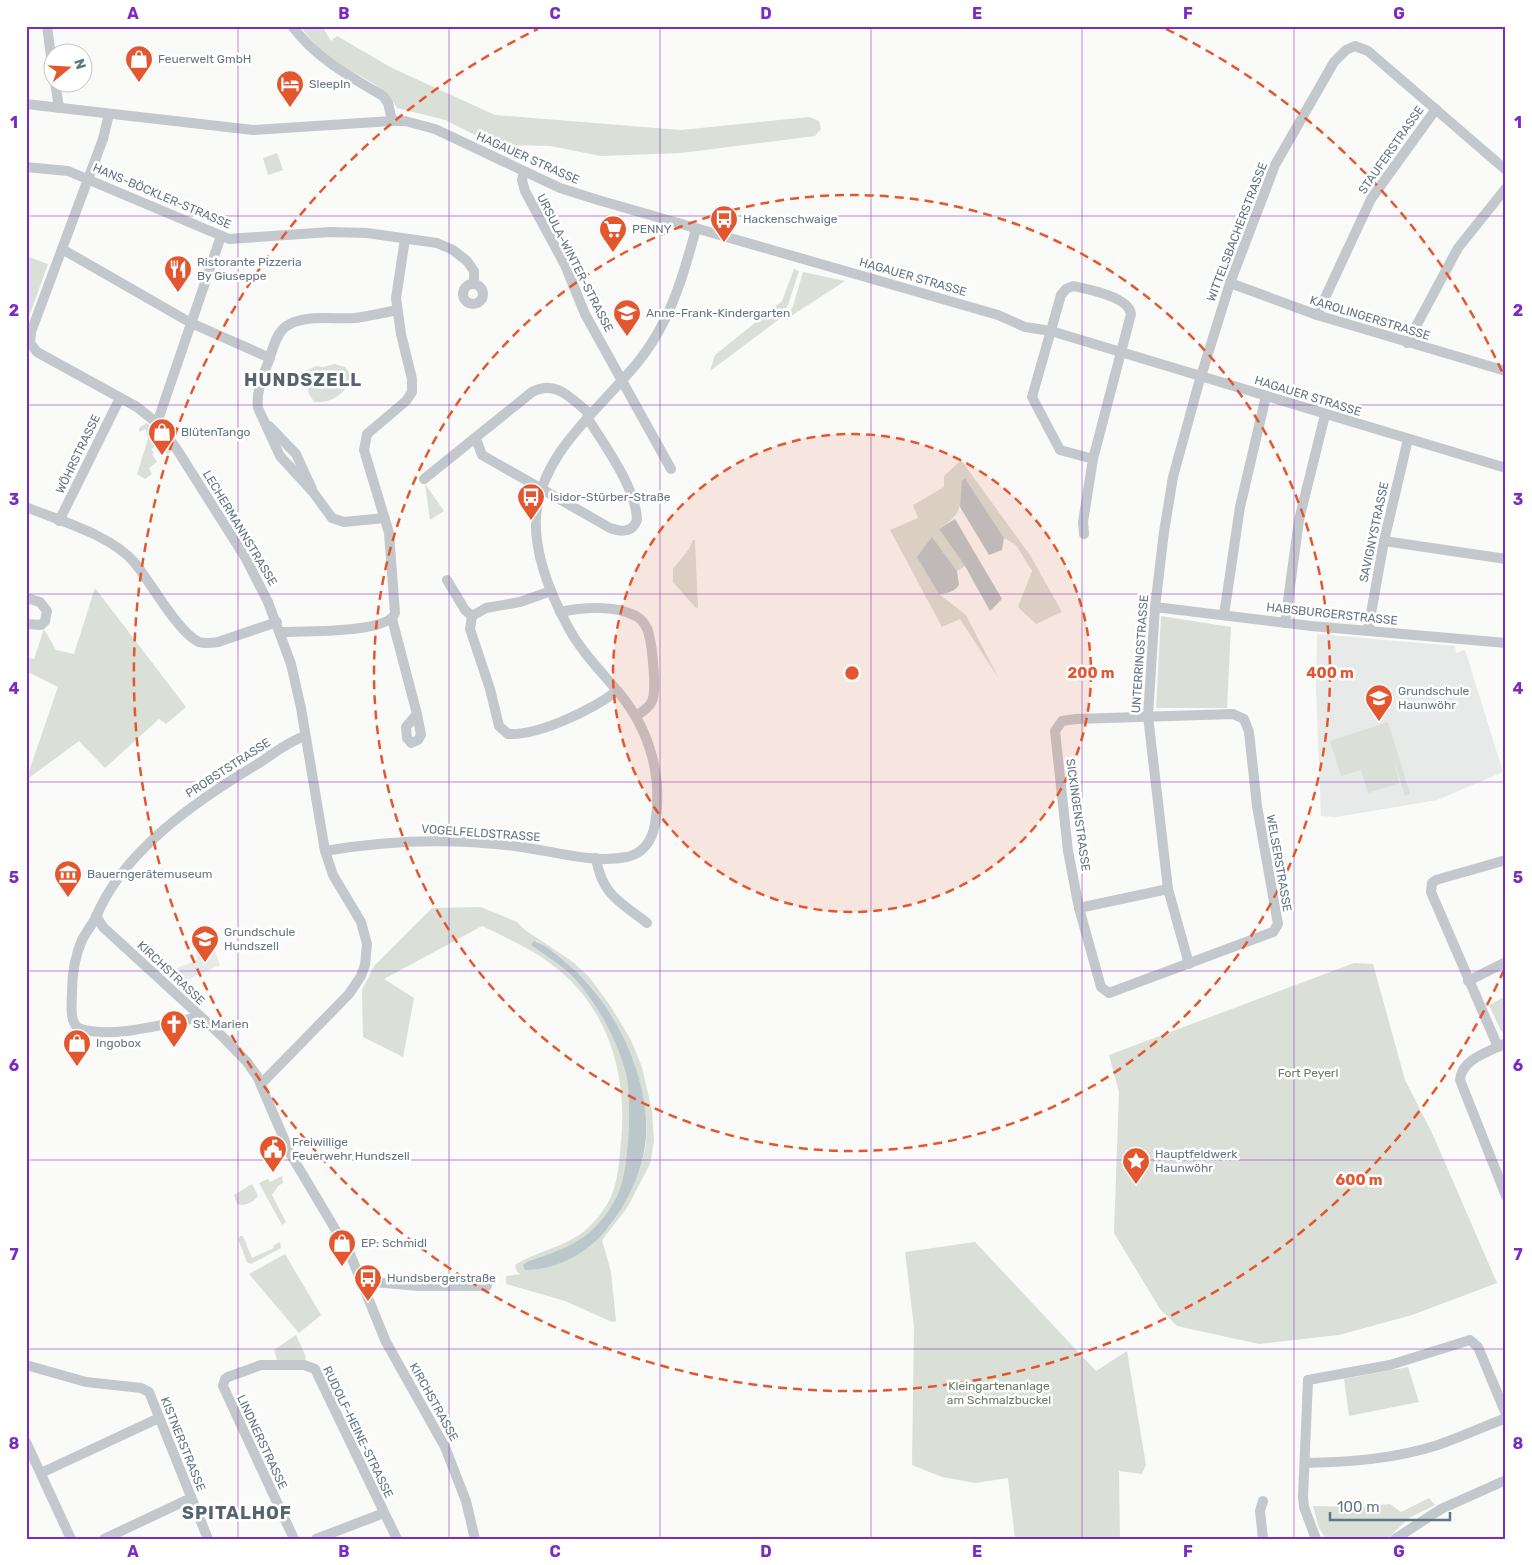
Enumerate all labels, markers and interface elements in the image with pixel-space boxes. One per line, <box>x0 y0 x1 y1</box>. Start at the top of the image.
text: A <box>127 4 139 23</box>
text: B <box>338 4 350 23</box>
text: C <box>549 4 561 23</box>
text: D <box>760 4 772 23</box>
text: E <box>972 4 982 23</box>
text: F <box>1183 4 1193 23</box>
text: G <box>1393 4 1405 23</box>
north arrow <box>42 42 92 92</box>
shop icon: Feuerwelt GmbH <box>124 44 154 83</box>
place label: Feuerwelt GmbH <box>158 52 251 66</box>
text: N <box>70 57 90 72</box>
hotel icon: SleepIn <box>275 69 305 108</box>
place label: SleepIn <box>309 77 351 91</box>
street label: STAUFERSTRASSE <box>1355 103 1427 197</box>
text: 1 <box>10 113 18 132</box>
text: 1 <box>1514 113 1522 132</box>
street label: HAGAUER STRASSE <box>474 129 582 187</box>
street label: HANS-BÖCKLER-STRASSE <box>91 160 233 232</box>
street label: WITTELSBACHERSTRASSE <box>1204 160 1270 304</box>
street label: URSULA-WINTER-STRASSE <box>534 192 616 334</box>
bus stop icon: Hackenschwaige <box>709 204 739 243</box>
place label: Hackenschwaige <box>743 212 838 226</box>
supermarket icon: PENNY <box>598 214 628 253</box>
place label: PENNY <box>632 222 672 236</box>
restaurant icon: Ristorante Pizzeria By Giuseppe <box>163 254 193 293</box>
place label: Ristorante Pizzeria By Giuseppe <box>197 255 302 283</box>
street label: HAGAUER STRASSE <box>858 255 968 299</box>
street label: KAROLINGERSTRASSE <box>1308 293 1432 343</box>
school or university icon: Anne-Frank-Kindergarten <box>612 298 642 337</box>
text: 2 <box>9 301 19 320</box>
text: 2 <box>1513 301 1523 320</box>
place label: Anne-Frank-Kindergarten <box>646 306 790 320</box>
district label: HUNDSZELL <box>244 369 362 391</box>
street label: HAGAUER STRASSE <box>1253 373 1363 419</box>
street label: WÖHRSTRASSE <box>53 412 103 496</box>
shop icon: BlütenTango <box>147 417 177 456</box>
place label: BlütenTango <box>181 425 251 439</box>
street label: LECHERMANNSTRASSE <box>200 468 280 588</box>
street label: SAVIGNYSTRASSE <box>1357 481 1391 583</box>
bus stop icon: Isidor-Stürber-Straße <box>516 482 546 521</box>
text: 3 <box>9 490 19 509</box>
place label: Isidor-Stürber-Straße <box>550 490 671 504</box>
text: 3 <box>1513 490 1523 509</box>
street label: UNTERRINGSTRASSE <box>1129 594 1151 714</box>
street label: HABSBURGERSTRASSE <box>1266 600 1398 628</box>
centre of rings <box>843 664 861 682</box>
text: 200 m <box>1067 664 1115 682</box>
text: 400 m <box>1306 664 1354 682</box>
text: 4 <box>9 679 20 698</box>
text: 4 <box>1513 679 1524 698</box>
school or university icon: Grundschule Haunwöhr <box>1364 683 1394 722</box>
place label: Grundschule Haunwöhr <box>1398 684 1470 712</box>
street label: PROBSTSTRASSE <box>183 735 273 801</box>
street label: SICKINGENSTRASSE <box>1063 758 1093 872</box>
street label: WELSERSTRASSE <box>1264 813 1294 913</box>
street label: VOGELFELDSTRASSE <box>421 822 541 844</box>
museum icon: Bauerngerätemuseum <box>53 859 83 898</box>
place label: Bauerngerätemuseum <box>87 867 212 881</box>
text: 5 <box>9 868 19 887</box>
text: 5 <box>1513 868 1523 887</box>
school or university icon: Grundschule Hundszell <box>190 924 220 963</box>
place label: Grundschule Hundszell <box>224 925 296 953</box>
street label: KIRCHSTRASSE <box>134 938 208 1008</box>
church icon: St. Marien <box>159 1009 189 1048</box>
place label: St. Marien <box>193 1017 249 1031</box>
shop icon: Ingobox <box>62 1028 92 1067</box>
place label: Ingobox <box>96 1036 141 1050</box>
text: 6 <box>9 1056 19 1075</box>
text: 6 <box>1513 1056 1523 1075</box>
park label: Fort Peyerl <box>1278 1066 1338 1080</box>
public building icon: Freiwillige Feuerwehr Hundszell <box>258 1134 288 1173</box>
place label: Freiwillige Feuerwehr Hundszell <box>292 1135 410 1163</box>
place icon: Hauptfeldwerk Haunwöhr <box>1121 1146 1151 1185</box>
place label: Hauptfeldwerk Haunwöhr <box>1155 1147 1238 1175</box>
text: 600 m <box>1335 1171 1383 1189</box>
shop icon: EP: Schmidl <box>327 1228 357 1267</box>
place label: EP: Schmidl <box>361 1236 427 1250</box>
text: 7 <box>9 1245 19 1264</box>
text: 7 <box>1513 1245 1523 1264</box>
bus stop icon: Hundsbergerstraße <box>353 1263 383 1302</box>
place label: Hundsbergerstraße <box>387 1271 496 1285</box>
street label: KIRCHSTRASSE <box>407 1360 461 1444</box>
street label: RUDOLF-HEINE-STRASSE <box>320 1364 396 1500</box>
park label: Kleingartenanlage am Schmalzbuckel <box>947 1379 1051 1407</box>
street label: LINDNERSTRASSE <box>234 1393 290 1491</box>
street label: KISTNERSTRASSE <box>158 1395 208 1493</box>
text: 8 <box>9 1434 20 1453</box>
text: 8 <box>1513 1434 1524 1453</box>
scale bar <box>1330 1490 1450 1522</box>
text: 100 m <box>1337 1498 1379 1516</box>
district label: SPITALHOF <box>182 1502 292 1524</box>
text: A <box>127 1542 139 1561</box>
text: B <box>338 1542 350 1561</box>
text: C <box>549 1542 561 1561</box>
text: D <box>760 1542 772 1561</box>
text: E <box>972 1542 982 1561</box>
text: F <box>1183 1542 1193 1561</box>
text: G <box>1393 1542 1405 1561</box>

